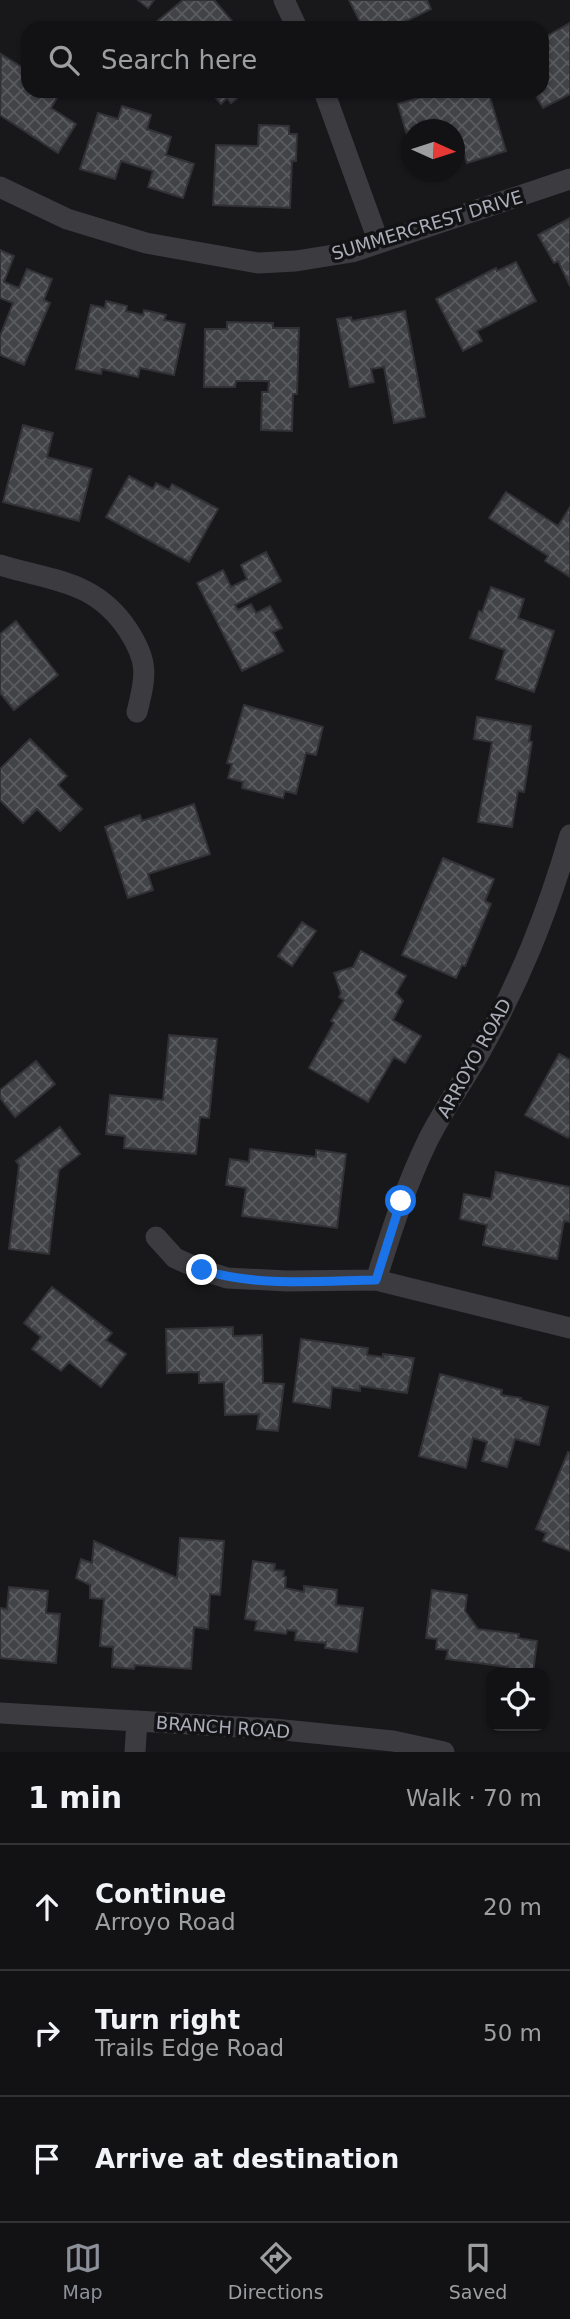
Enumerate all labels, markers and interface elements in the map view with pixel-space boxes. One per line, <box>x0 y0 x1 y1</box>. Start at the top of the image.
search box <box>21 21 549 98</box>
icon: search <box>45 41 83 79</box>
text: Search here <box>101 45 257 75</box>
north arrow <box>402 119 465 182</box>
street label: SUMMERCREST DRIVE <box>329 186 525 264</box>
street label: ARROYO ROAD <box>433 995 515 1121</box>
route start <box>385 1185 416 1216</box>
route end <box>186 1254 217 1285</box>
map controls <box>486 1668 549 1731</box>
button: locate <box>486 1668 549 1731</box>
street label: BRANCH ROAD <box>155 1712 291 1742</box>
text: 1 min <box>28 1780 122 1815</box>
text: Walk · 70 m <box>406 1785 542 1811</box>
text: Continue <box>95 1879 226 1909</box>
icon: ahead <box>28 1888 66 1926</box>
text: 20 m <box>483 1894 542 1920</box>
text: Arroyo Road <box>95 1909 236 1935</box>
text: Turn right <box>95 2005 240 2035</box>
icon: right <box>28 2014 66 2052</box>
text: 50 m <box>483 2020 542 2046</box>
text: Trails Edge Road <box>95 2035 284 2061</box>
icon: arrive <box>28 2140 66 2178</box>
text: Arrive at destination <box>95 2144 399 2174</box>
tab: Map <box>63 2239 103 2303</box>
tab: Directions <box>228 2239 324 2303</box>
tab: Saved <box>449 2239 507 2303</box>

